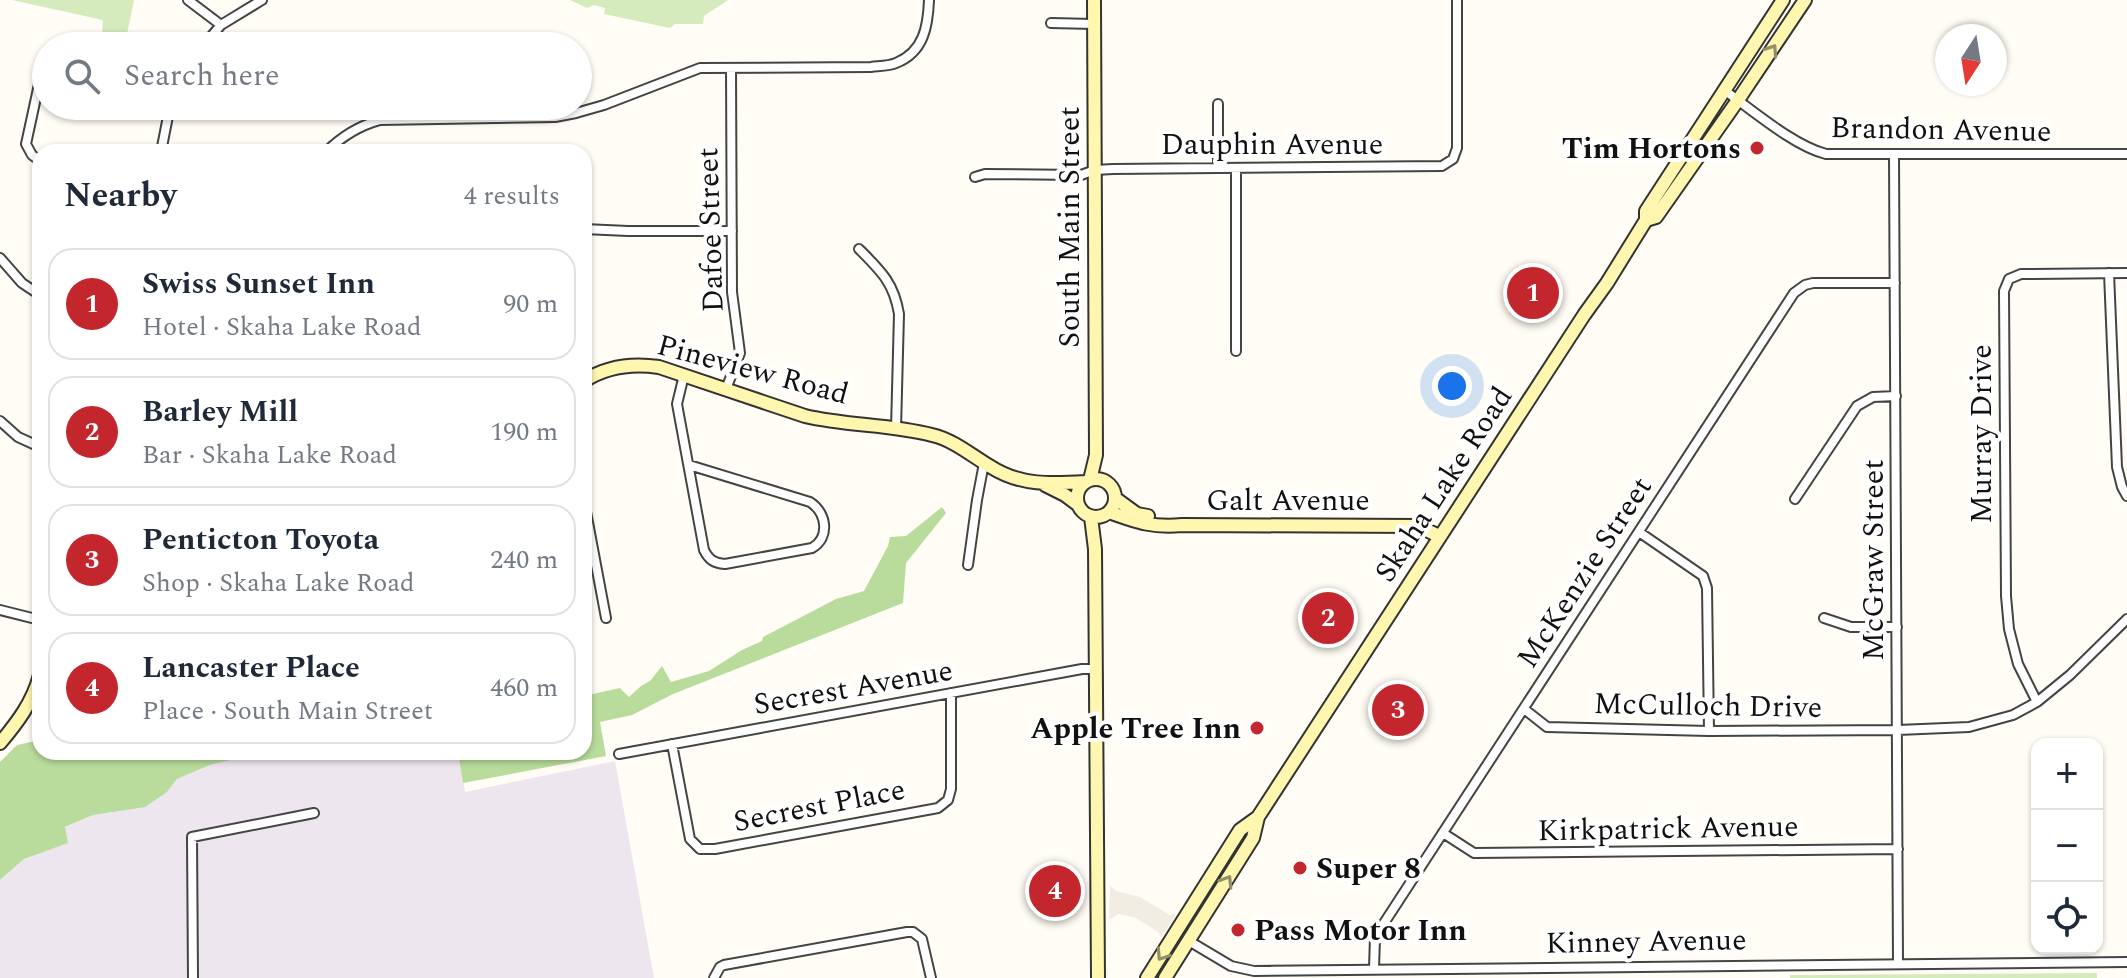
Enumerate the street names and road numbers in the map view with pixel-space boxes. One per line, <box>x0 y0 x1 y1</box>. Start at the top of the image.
street label: Brandon Avenue <box>1830 105 2052 155</box>
street label: South Main Street <box>1047 106 1093 348</box>
street label: Dauphin Avenue <box>1161 122 1383 168</box>
street label: Dafoe Street <box>685 147 737 313</box>
street label: Pineview Road <box>652 322 854 418</box>
street label: Murray Drive <box>1959 344 2005 524</box>
street label: Skaha Lake Road <box>1363 377 1525 592</box>
street label: McGraw Street <box>1851 459 1897 661</box>
street label: McKenzie Street <box>1505 468 1664 678</box>
street label: Galt Avenue <box>1206 478 1370 524</box>
street label: Secrest Avenue <box>750 648 956 728</box>
street label: McCulloch Drive <box>1593 681 1823 731</box>
street label: Secrest Place <box>729 767 909 845</box>
street label: Kirkpatrick Avenue <box>1537 804 1799 854</box>
street label: Kinney Avenue <box>1545 917 1747 967</box>

